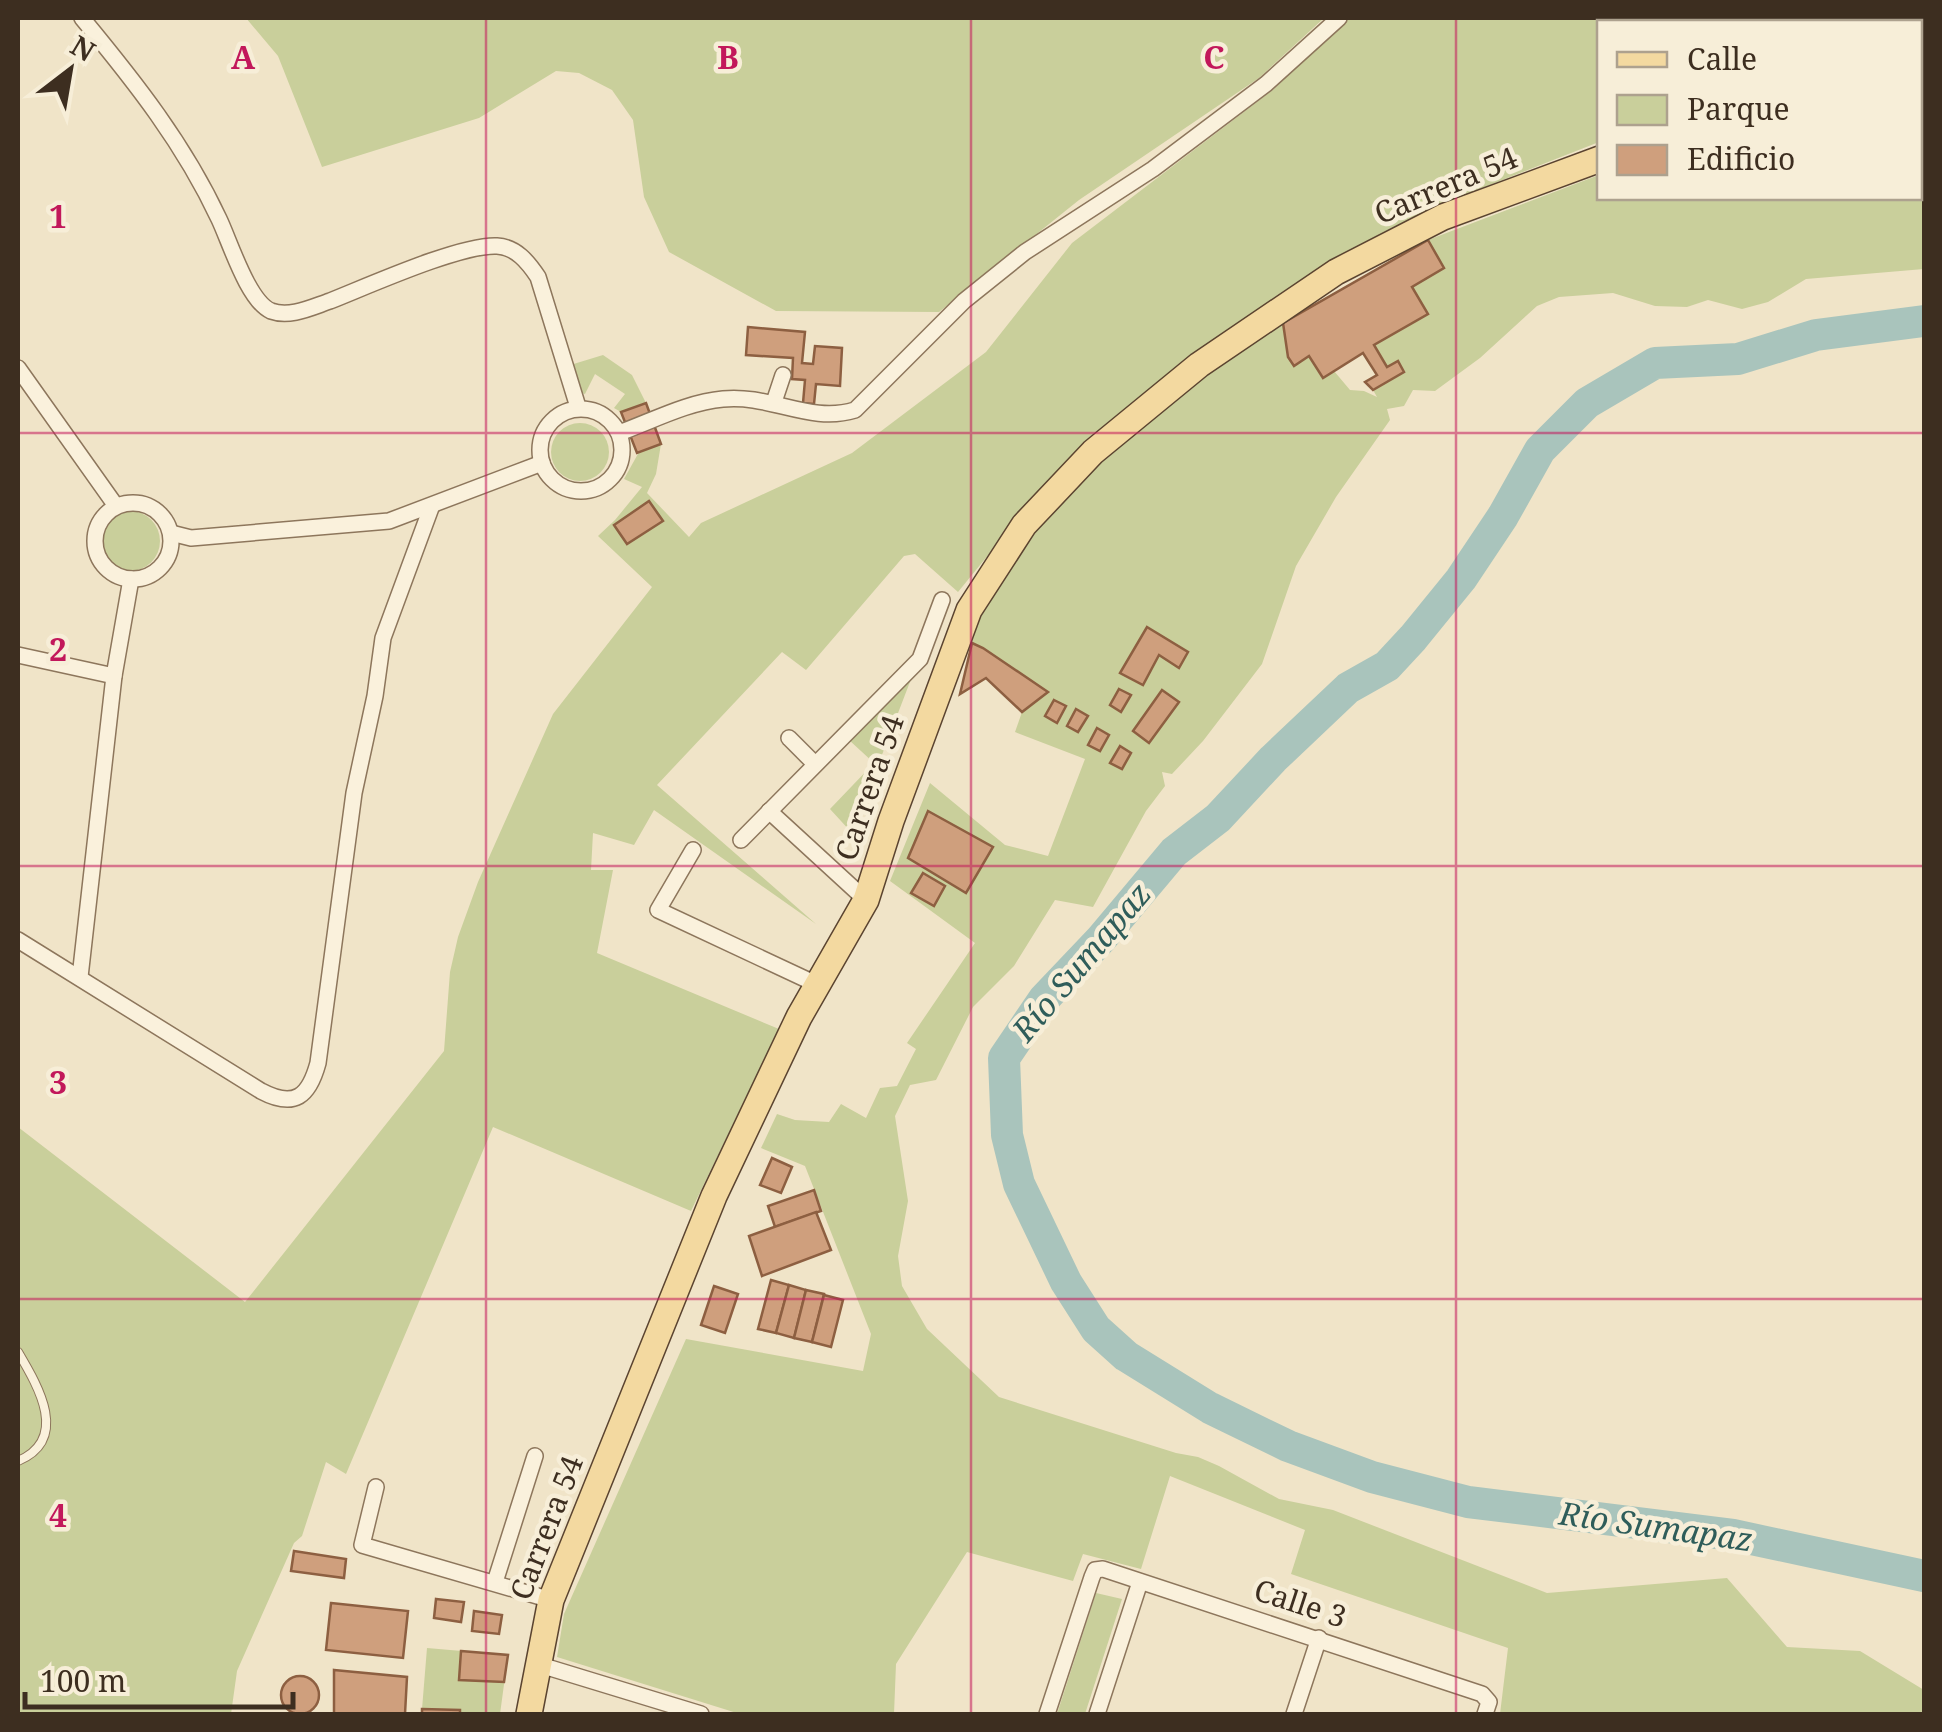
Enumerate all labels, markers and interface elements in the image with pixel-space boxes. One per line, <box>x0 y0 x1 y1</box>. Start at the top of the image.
north arrow <box>20 20 120 120</box>
legend <box>1597 20 1922 200</box>
text: N <box>64 26 103 70</box>
text: A <box>231 35 256 78</box>
text: B <box>717 35 739 78</box>
text: C <box>1203 35 1225 78</box>
text: Calle <box>1687 38 1757 79</box>
text: Parque <box>1687 88 1790 129</box>
street label: Carrera 54 <box>1368 136 1523 233</box>
text: Edificio <box>1687 138 1795 179</box>
text: 1 <box>49 194 67 237</box>
text: 2 <box>49 627 67 670</box>
street label: Carrera 54 <box>825 709 913 866</box>
water label: Río Sumapaz <box>1001 873 1160 1050</box>
text: 3 <box>49 1060 67 1103</box>
street label: Carrera 54 <box>499 1449 592 1605</box>
water label: Río Sumapaz <box>1556 1491 1756 1560</box>
text: 4 <box>49 1493 67 1536</box>
street label: Calle 3 <box>1249 1568 1352 1637</box>
scale bar <box>25 1647 292 1709</box>
text: 100 m <box>40 1660 126 1701</box>

